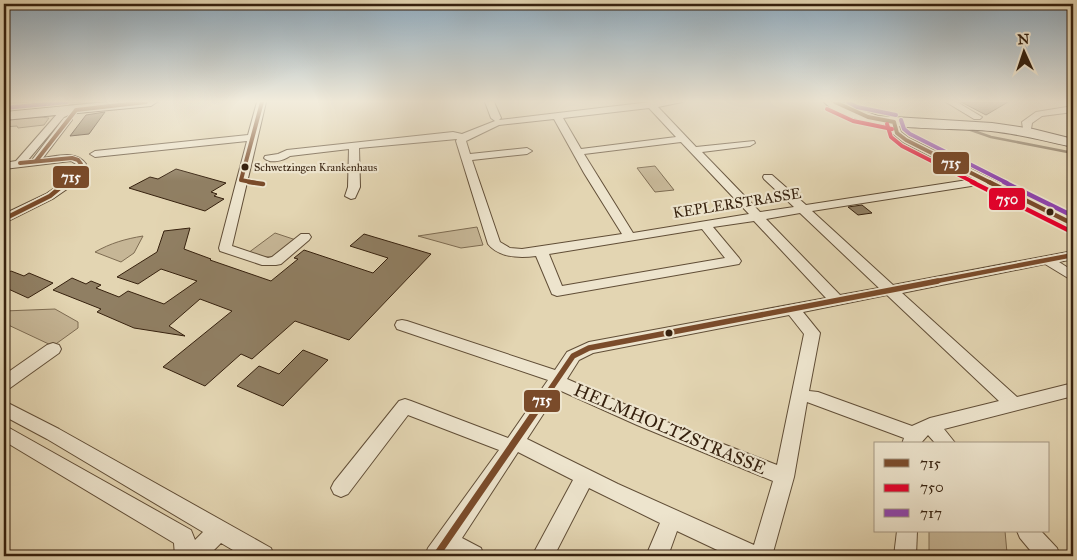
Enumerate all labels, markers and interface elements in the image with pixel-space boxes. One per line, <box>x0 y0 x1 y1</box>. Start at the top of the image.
north arrow <box>1000 28 1050 78</box>
text: N <box>1017 31 1030 48</box>
line badge: 715 <box>932 151 970 175</box>
text: 715 <box>941 155 961 172</box>
place label: Schwetzingen Krankenhaus <box>254 161 377 174</box>
marker: Schwetzingen Krankenhaus <box>240 162 250 172</box>
line badge: 715 <box>52 165 90 189</box>
text: 715 <box>61 169 81 186</box>
street label: KEPLERSTRASSE <box>671 184 803 222</box>
line badge: 750 <box>988 187 1026 211</box>
text: 750 <box>996 191 1018 208</box>
unlabelled marker <box>1045 207 1055 217</box>
unlabelled marker <box>664 328 674 338</box>
street label: HELMHOLTZSTRASSE <box>571 378 770 480</box>
line badge: 715 <box>523 389 561 413</box>
text: 715 <box>532 392 552 409</box>
legend <box>874 442 1050 532</box>
text: 715 <box>920 454 941 472</box>
text: 750 <box>920 478 944 496</box>
text: 717 <box>920 504 942 522</box>

